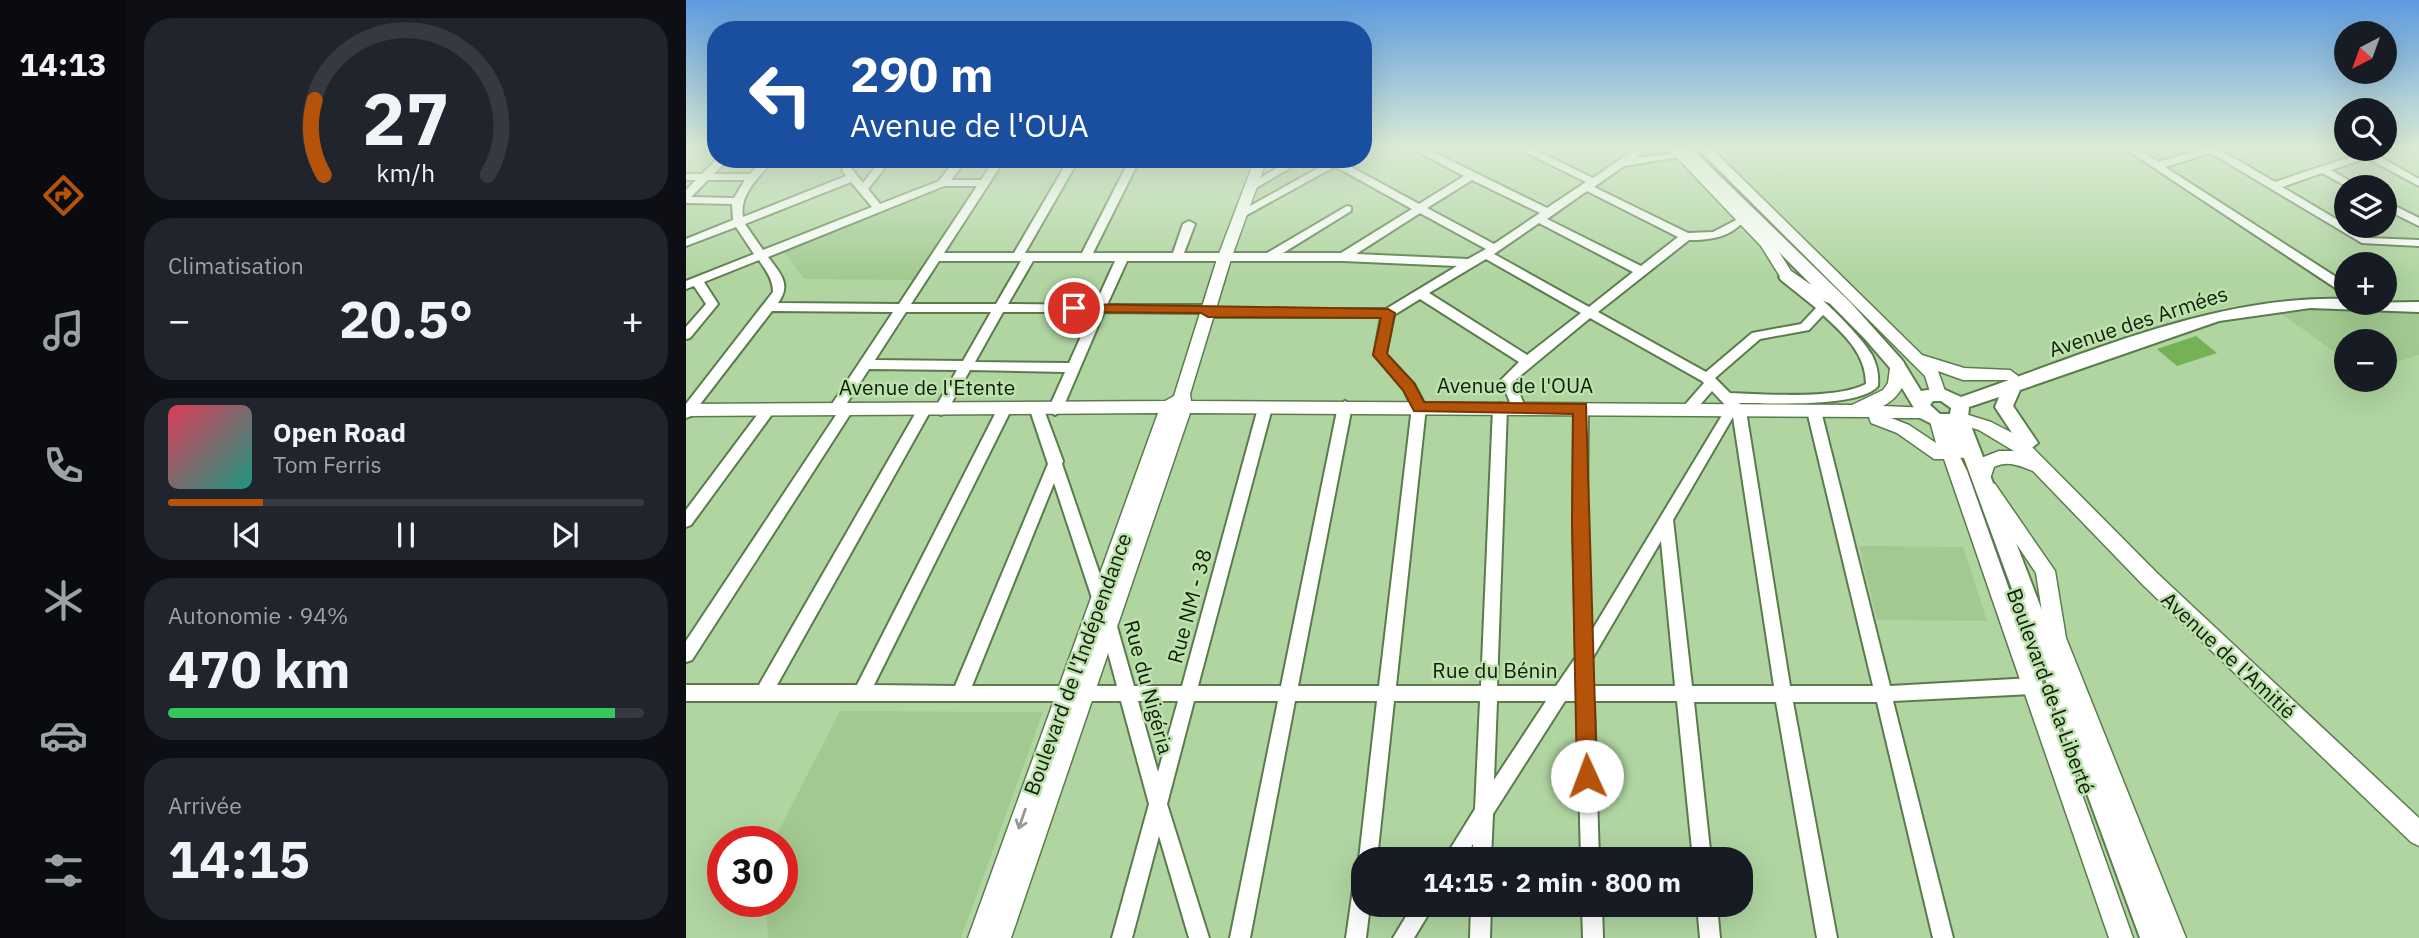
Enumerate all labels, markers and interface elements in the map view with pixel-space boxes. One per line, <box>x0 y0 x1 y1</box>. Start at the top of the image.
north arrow <box>2334 21 2398 84</box>
map controls <box>2334 21 2397 392</box>
text: 290 m <box>850 42 994 105</box>
text: 14:13 <box>19 43 107 85</box>
icon: left <box>735 49 826 140</box>
text: 27 <box>362 70 450 165</box>
button: search <box>2334 98 2397 161</box>
text: Avenue de l'OUA <box>850 104 1089 146</box>
text: km/h <box>377 156 435 189</box>
icon: directions <box>39 171 88 220</box>
button: layers <box>2334 175 2397 238</box>
text: Climatisation <box>168 250 304 280</box>
button: + <box>2334 252 2397 315</box>
pin <box>1044 278 1104 338</box>
street label: Avenue des Armées <box>2045 279 2231 363</box>
text: 20.5° <box>339 285 473 352</box>
icon: arrive <box>1055 289 1093 327</box>
text: − <box>168 295 191 344</box>
text: + <box>621 295 644 344</box>
icon: music <box>39 306 88 355</box>
button: − <box>2334 329 2397 392</box>
street label: Avenue de l'OUA <box>1437 371 1593 399</box>
street label: Avenue de l'Etente <box>839 373 1015 401</box>
text: Open Road <box>273 415 406 449</box>
icon: phone <box>39 441 88 490</box>
text: Tom Ferris <box>273 449 382 479</box>
icon: previous <box>228 516 266 554</box>
icon: pause <box>387 516 425 554</box>
icon: next <box>546 516 584 554</box>
street label: Boulevard de l'Indépendance <box>1016 529 1138 799</box>
street label: Rue NM - 38 <box>1160 546 1218 666</box>
icon: climate <box>39 576 88 625</box>
street label: Boulevard de la Liberté <box>2001 584 2101 798</box>
street label: Avenue de l'Amitié <box>2156 585 2302 725</box>
text: Autonomie · 94% <box>168 600 348 630</box>
street label: Rue du Nigéria <box>1118 617 1180 757</box>
text: 470 km <box>168 635 350 702</box>
street label: Rue du Bénin <box>1432 656 1558 684</box>
icon: car <box>39 711 88 760</box>
position arrow <box>1550 739 1624 813</box>
text: Arrivée <box>168 790 242 820</box>
one-way arrow <box>1015 808 1027 830</box>
text: 14:15 <box>168 825 310 892</box>
speed limit sign: 30 <box>707 826 798 917</box>
icon: filters <box>39 846 88 895</box>
text: 14:15 · 2 min · 800 m <box>1423 865 1681 899</box>

